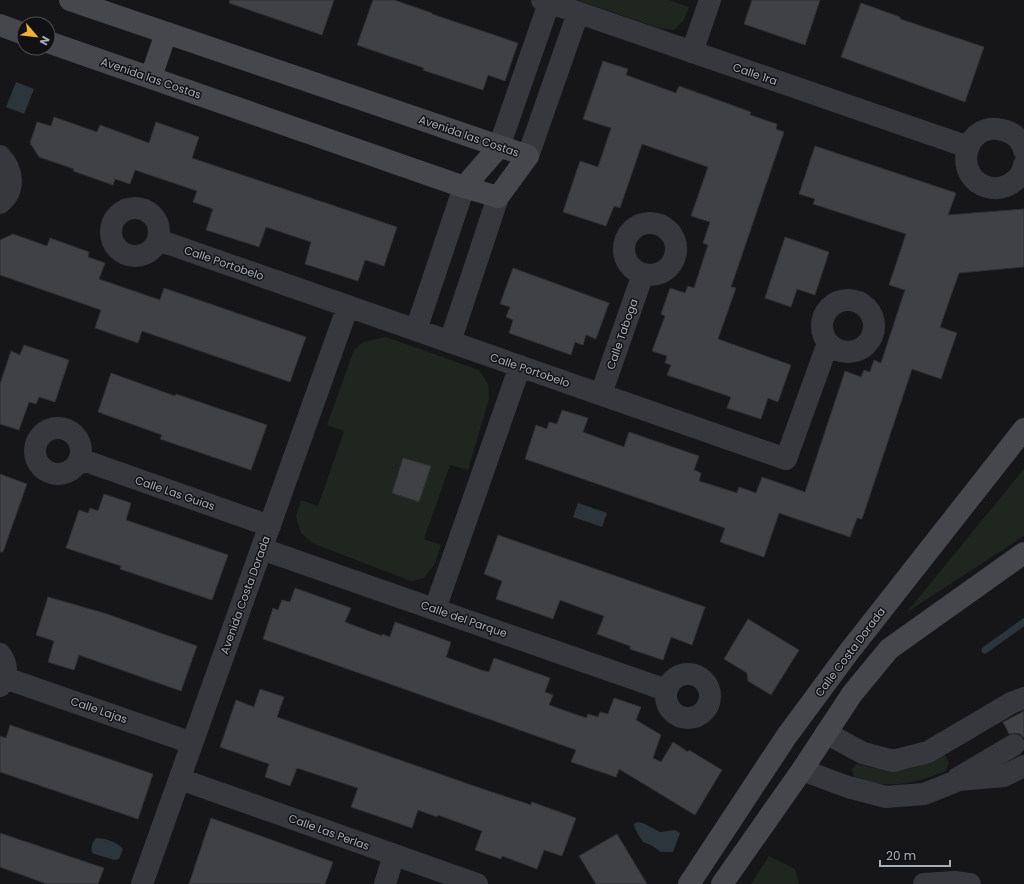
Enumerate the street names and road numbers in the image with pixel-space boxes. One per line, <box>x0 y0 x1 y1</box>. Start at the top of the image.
street label: Avenida las Costas <box>99 53 204 103</box>
street label: Calle 1ra <box>731 59 779 89</box>
street label: Avenida las Costas <box>417 111 522 161</box>
street label: Calle Portobelo <box>182 242 266 284</box>
street label: Calle Taboga <box>602 296 642 372</box>
street label: Calle Portobelo <box>488 349 572 391</box>
street label: Calle Las Guias <box>133 472 217 514</box>
street label: Avenida Costa Dorada <box>216 534 274 656</box>
street label: Calle del Parque <box>419 597 509 641</box>
street label: Calle Costa Dorada <box>811 604 889 700</box>
street label: Calle Lajas <box>68 693 130 727</box>
street label: Calle Las Perlas <box>286 810 372 854</box>

